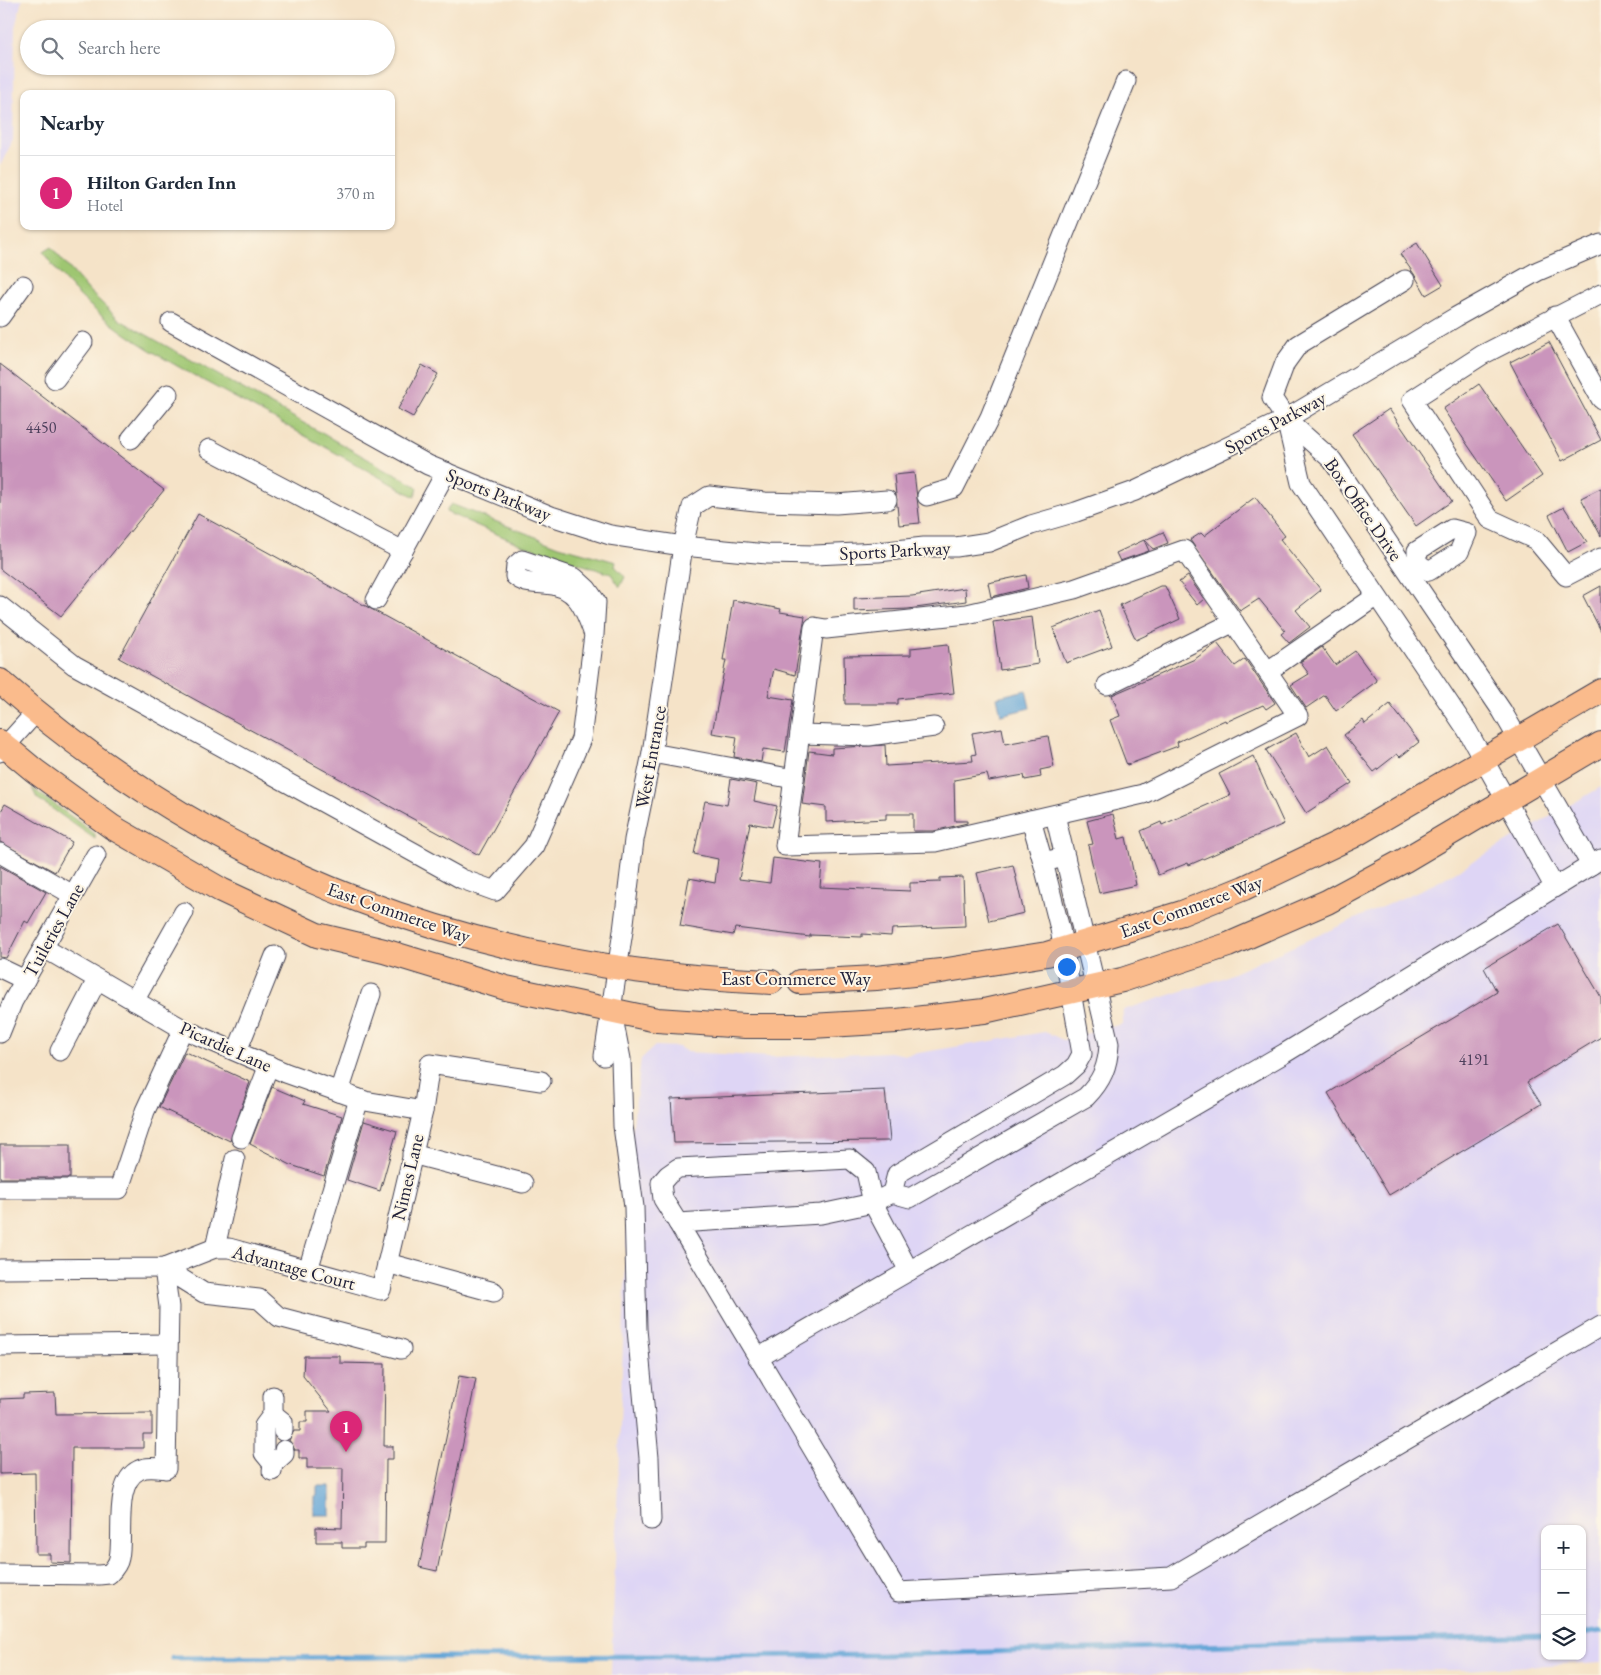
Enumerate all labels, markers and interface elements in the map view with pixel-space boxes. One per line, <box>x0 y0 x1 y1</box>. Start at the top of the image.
search box <box>20 20 395 75</box>
icon: search <box>38 34 66 62</box>
text: Search here <box>78 35 160 60</box>
text: Nearby <box>40 109 104 136</box>
text: Hilton Garden Inn <box>87 170 236 195</box>
text: 1 <box>52 183 60 204</box>
text: 370 m <box>336 183 375 204</box>
text: Hotel <box>87 195 123 216</box>
street label: Sports Parkway <box>1220 385 1331 460</box>
house number: 4450 <box>26 417 57 438</box>
street label: Box Office Drive <box>1319 453 1408 566</box>
street label: Sports Parkway <box>443 462 556 527</box>
street label: Sports Parkway <box>839 535 952 566</box>
street label: West Entrance <box>629 704 672 811</box>
street label: East Commerce Way <box>1117 869 1266 944</box>
street label: East Commerce Way <box>324 876 474 949</box>
street label: Tuileries Lane <box>17 879 90 982</box>
your location <box>1054 954 1080 980</box>
street label: East Commerce Way <box>721 966 872 991</box>
street label: Picardie Lane <box>176 1015 276 1078</box>
house number: 4191 <box>1459 1049 1489 1070</box>
street label: Nimes Lane <box>385 1131 430 1223</box>
street label: Advantage Court <box>228 1239 358 1296</box>
pin: 1 <box>330 1411 362 1452</box>
map controls <box>1541 1525 1586 1660</box>
button: + <box>1541 1525 1586 1570</box>
button: − <box>1541 1570 1586 1615</box>
button: layers <box>1541 1615 1586 1660</box>

